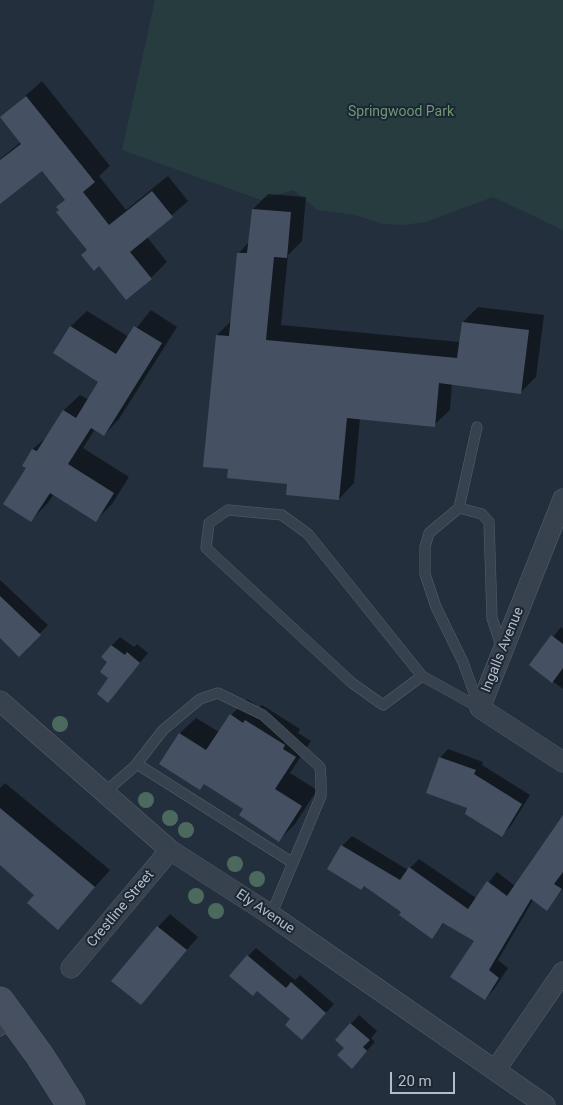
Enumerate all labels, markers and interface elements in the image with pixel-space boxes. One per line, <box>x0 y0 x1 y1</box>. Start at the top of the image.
park label: Springwood Park <box>348 104 454 120</box>
street label: Ingalls Avenue <box>478 605 528 695</box>
street label: Crestline Street <box>84 867 158 951</box>
street label: Ely Avenue <box>232 886 298 938</box>
scale bar <box>393 1062 458 1094</box>
text: 20 m <box>398 1072 432 1090</box>

